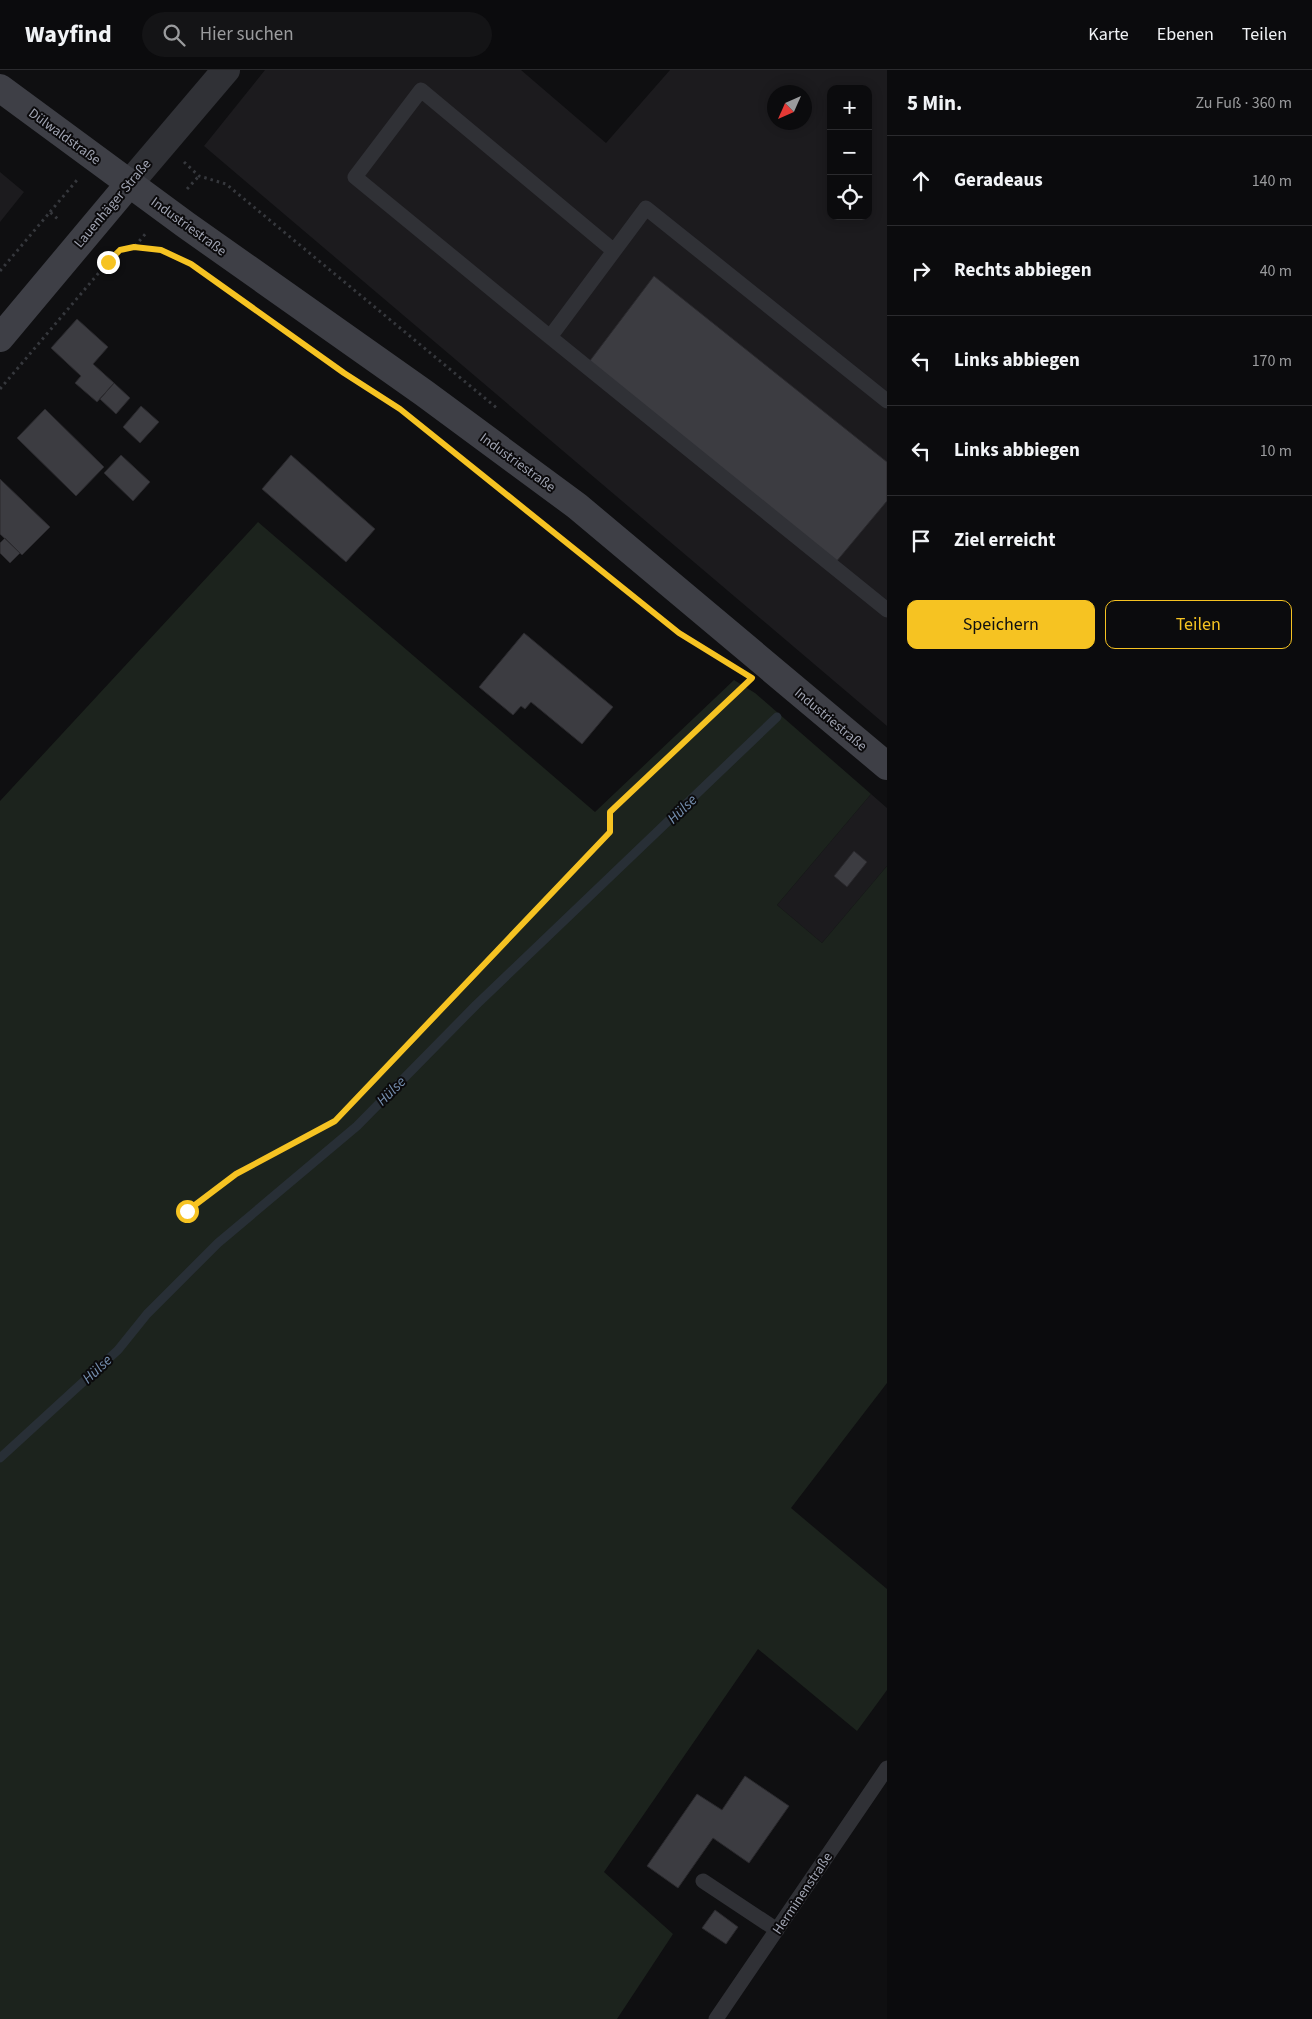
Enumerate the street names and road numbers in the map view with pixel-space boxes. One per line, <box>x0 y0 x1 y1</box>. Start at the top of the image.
street label: Dülwaldstraße <box>24 104 105 170</box>
street label: Lauenhäger Straße <box>70 155 156 252</box>
street label: Industriestraße <box>146 193 230 261</box>
street label: Industriestraße <box>475 429 559 497</box>
street label: Industriestraße <box>790 683 871 756</box>
street label: Herminenstraße <box>768 1848 838 1939</box>

